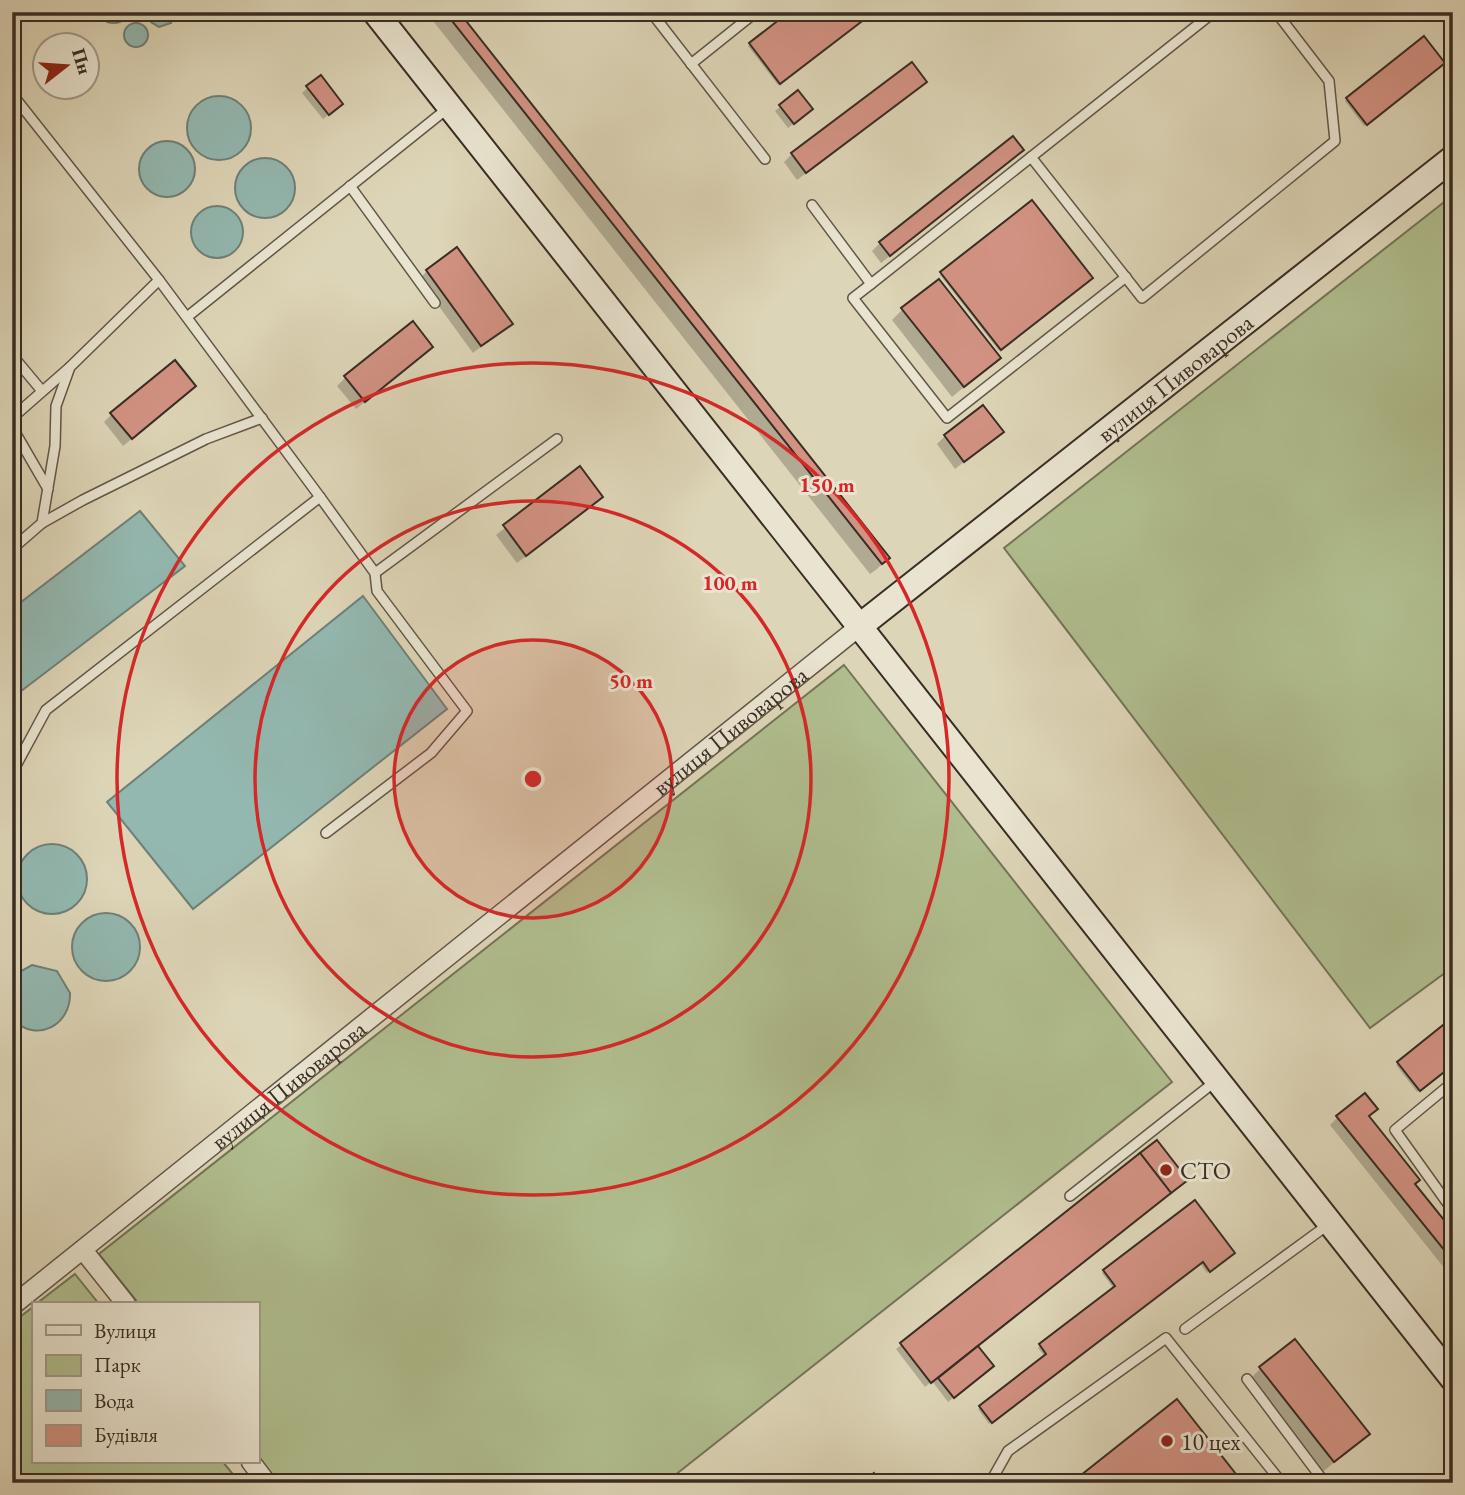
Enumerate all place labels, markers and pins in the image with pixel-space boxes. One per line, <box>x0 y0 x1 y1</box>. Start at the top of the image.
centre of rings <box>521 767 545 791</box>
place label: СТО <box>1180 1155 1231 1186</box>
marker: СТО <box>1158 1162 1174 1178</box>
place label: 10 цех <box>1181 1426 1241 1457</box>
marker: 10 цех <box>1159 1433 1175 1449</box>

